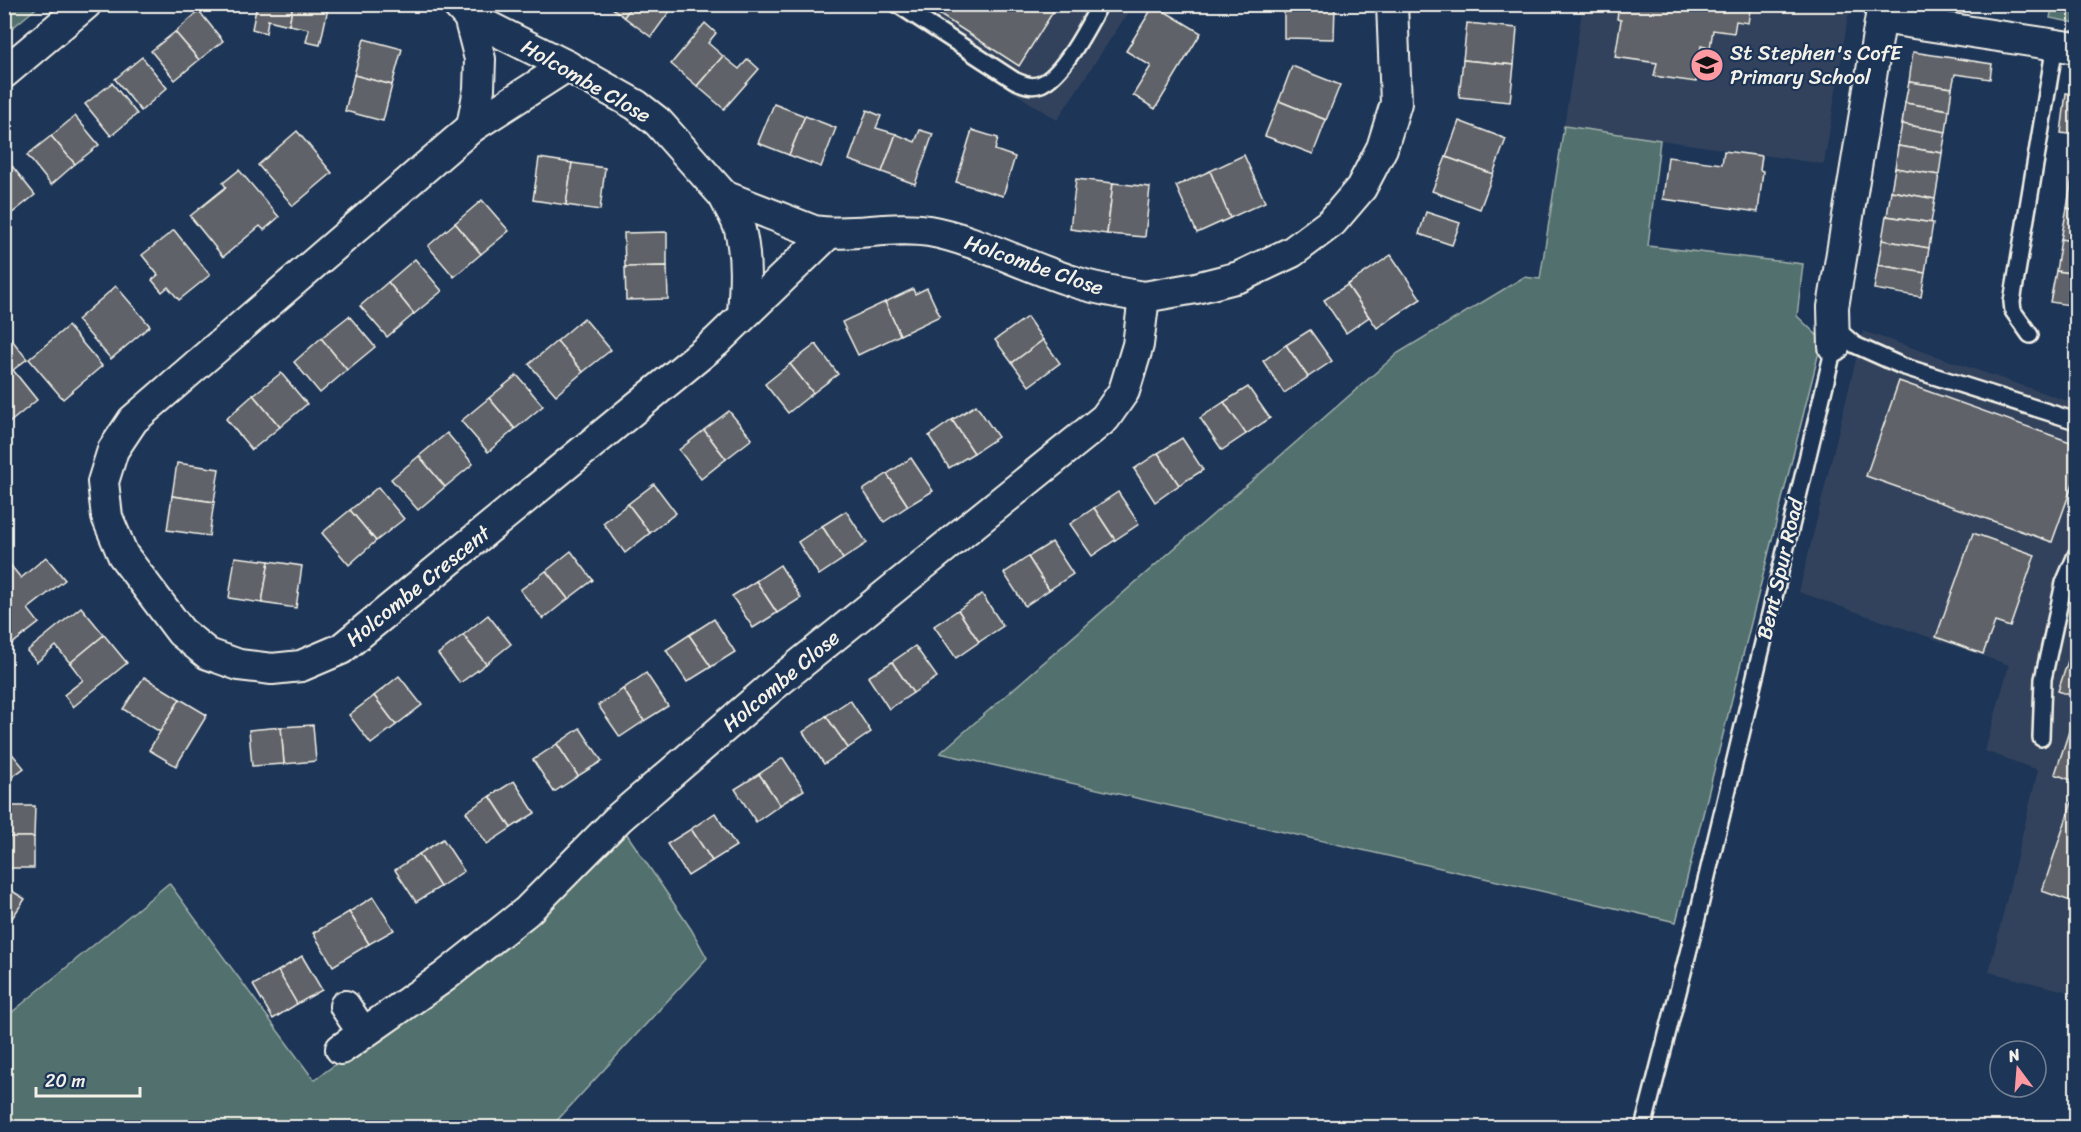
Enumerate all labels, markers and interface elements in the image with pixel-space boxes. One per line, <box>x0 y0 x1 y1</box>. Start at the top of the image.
street label: Holcombe Close <box>514 28 658 134</box>
place label: St Stephen's CofE Primary School <box>1730 34 1903 96</box>
school or university icon: St Stephen's CofE Primary School <box>1689 47 1725 83</box>
street label: Holcombe Close <box>959 223 1109 307</box>
street label: Bent Spur Road <box>1745 493 1815 643</box>
street label: Holcombe Crescent <box>337 514 500 657</box>
street label: Holcombe Close <box>713 620 849 742</box>
north arrow <box>1988 1039 2048 1099</box>
text: N <box>2004 1039 2024 1071</box>
scale bar <box>36 1060 140 1098</box>
text: 20 m <box>45 1065 85 1097</box>

